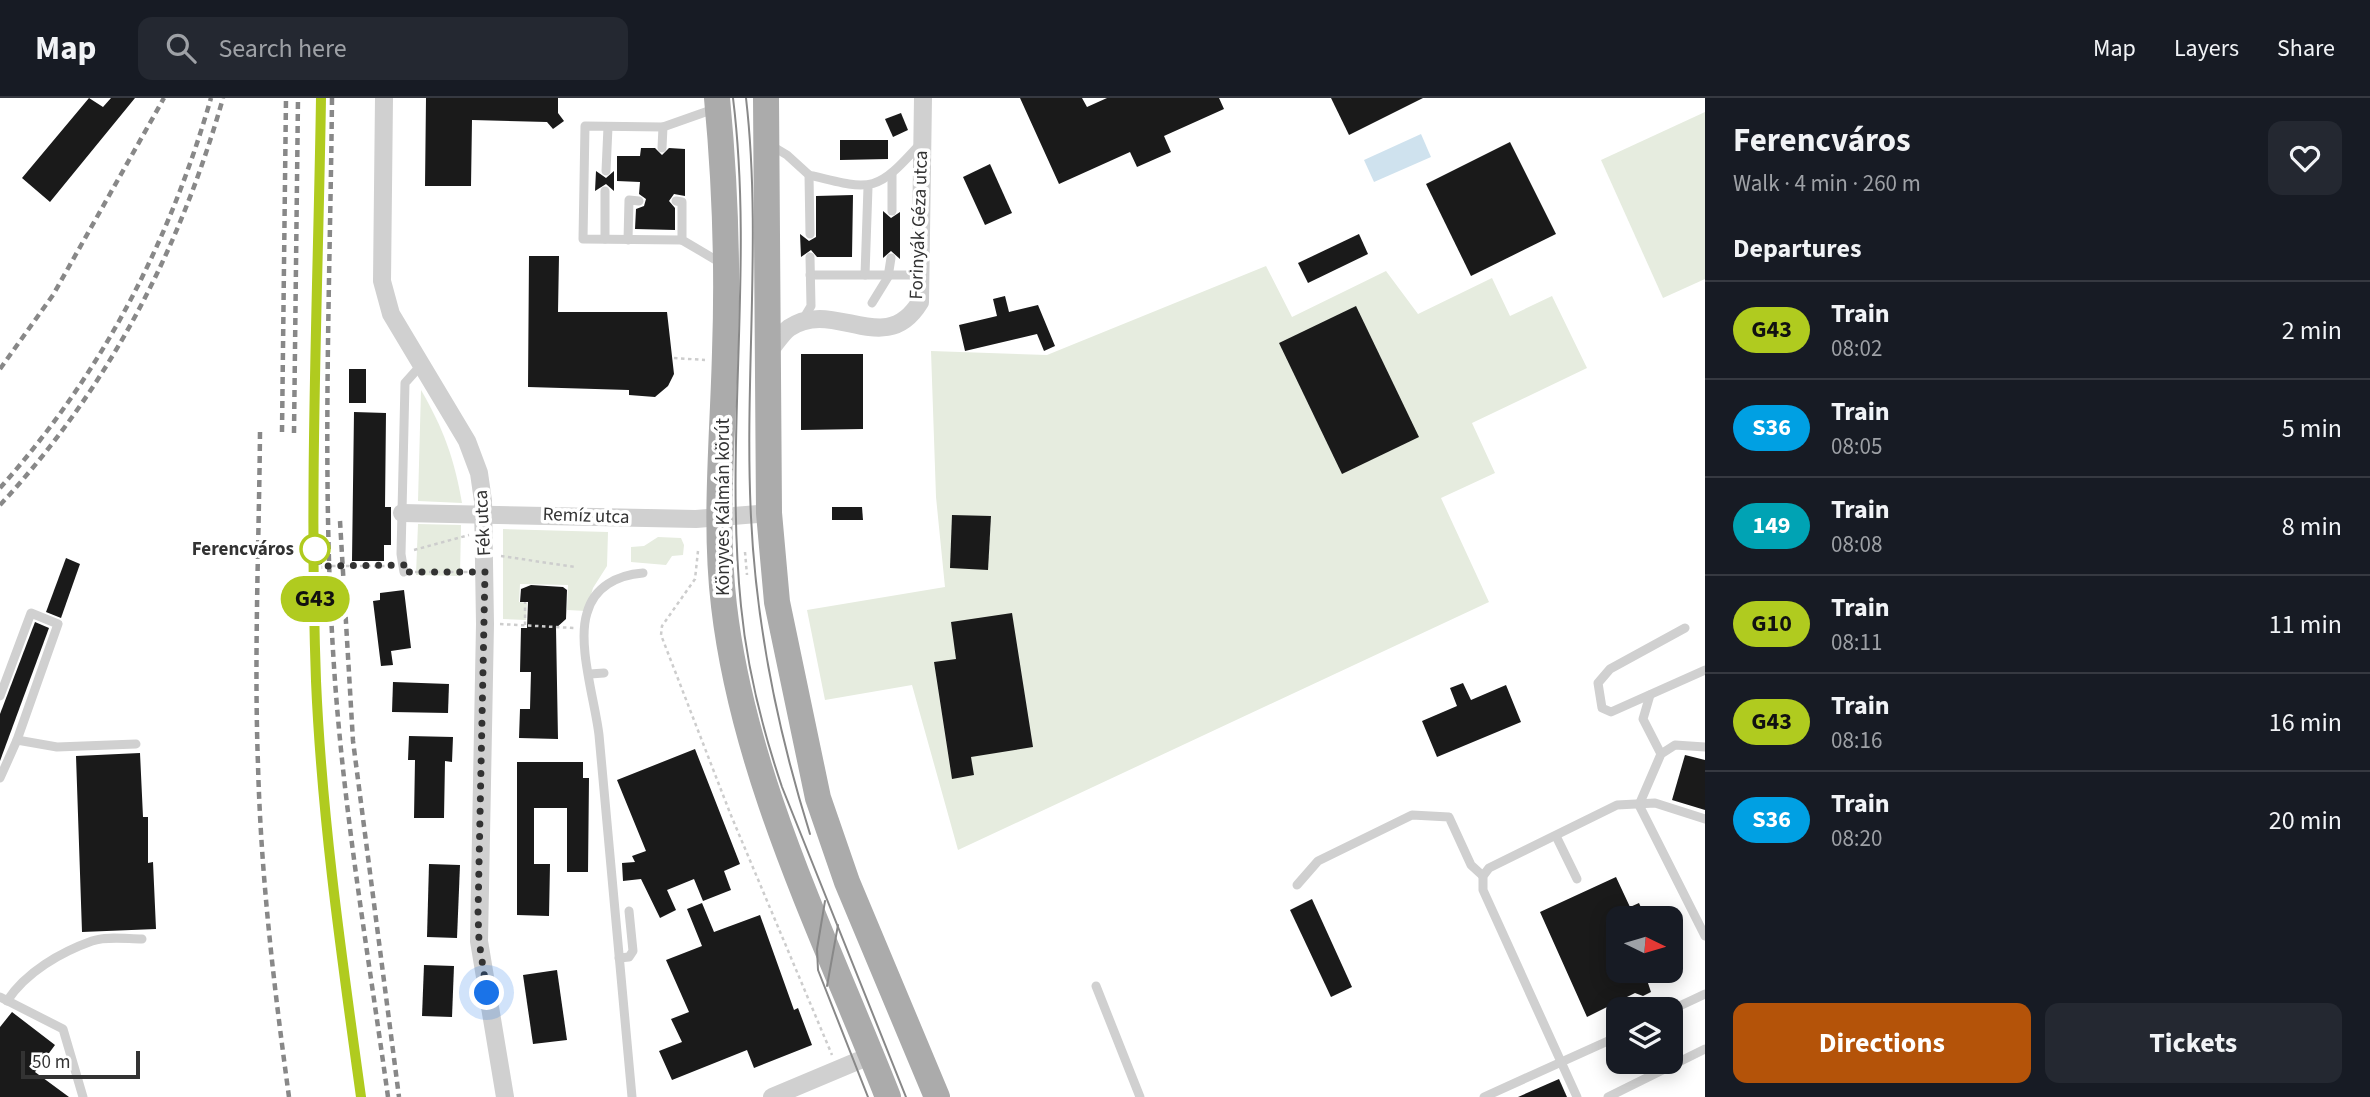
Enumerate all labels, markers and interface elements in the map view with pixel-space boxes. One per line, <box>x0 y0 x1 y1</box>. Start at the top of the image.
search box <box>138 17 628 80</box>
text: Map <box>35 25 96 72</box>
icon: search <box>162 29 200 67</box>
text: Search here <box>218 30 347 67</box>
text: Map <box>2093 31 2136 66</box>
text: Layers <box>2174 31 2239 66</box>
text: Share <box>2277 31 2335 66</box>
text: Ferencváros <box>1733 117 1911 164</box>
button: heart <box>2268 121 2342 195</box>
street label: Forinyák Géza utca <box>903 150 935 300</box>
text: Walk · 4 min · 260 m <box>1733 167 1921 200</box>
text: Departures <box>1733 230 1861 267</box>
text: Train <box>1831 295 1890 332</box>
text: G43 <box>1751 312 1792 347</box>
text: 2 min <box>2282 312 2342 349</box>
text: 08:02 <box>1831 332 1882 365</box>
text: Train <box>1831 393 1890 430</box>
text: S36 <box>1752 410 1791 445</box>
text: 5 min <box>2282 410 2342 447</box>
street label: Könyves Kálmán körút <box>710 417 737 596</box>
text: 08:05 <box>1831 430 1882 463</box>
street label: Fék utca <box>468 489 498 557</box>
text: Train <box>1831 491 1890 528</box>
street label: Remíz utca <box>542 501 630 531</box>
text: 149 <box>1752 508 1791 543</box>
text: 8 min <box>2282 508 2342 545</box>
text: 08:08 <box>1831 528 1882 561</box>
marker: Ferencváros <box>300 534 330 564</box>
place label: Ferencváros <box>192 536 294 563</box>
line badge: G43 <box>275 576 355 622</box>
text: G43 <box>295 581 335 616</box>
text: Train <box>1831 589 1890 626</box>
text: G10 <box>1751 606 1792 641</box>
text: 11 min <box>2269 606 2342 643</box>
text: 08:11 <box>1831 626 1882 659</box>
text: Train <box>1831 687 1890 724</box>
text: G43 <box>1751 704 1792 739</box>
text: 16 min <box>2269 704 2342 741</box>
text: 08:16 <box>1831 724 1882 757</box>
text: Train <box>1831 785 1890 822</box>
text: S36 <box>1752 802 1791 837</box>
text: 20 min <box>2269 802 2342 839</box>
text: 08:20 <box>1831 822 1882 855</box>
north arrow <box>1606 906 1684 984</box>
map controls <box>1606 906 1683 1074</box>
your location <box>469 975 504 1010</box>
button: layers <box>1606 997 1683 1074</box>
button: Directions <box>1733 1003 2031 1083</box>
button: Tickets <box>2045 1003 2342 1083</box>
scale bar <box>21 1048 140 1080</box>
text: 50 m <box>32 1049 70 1076</box>

